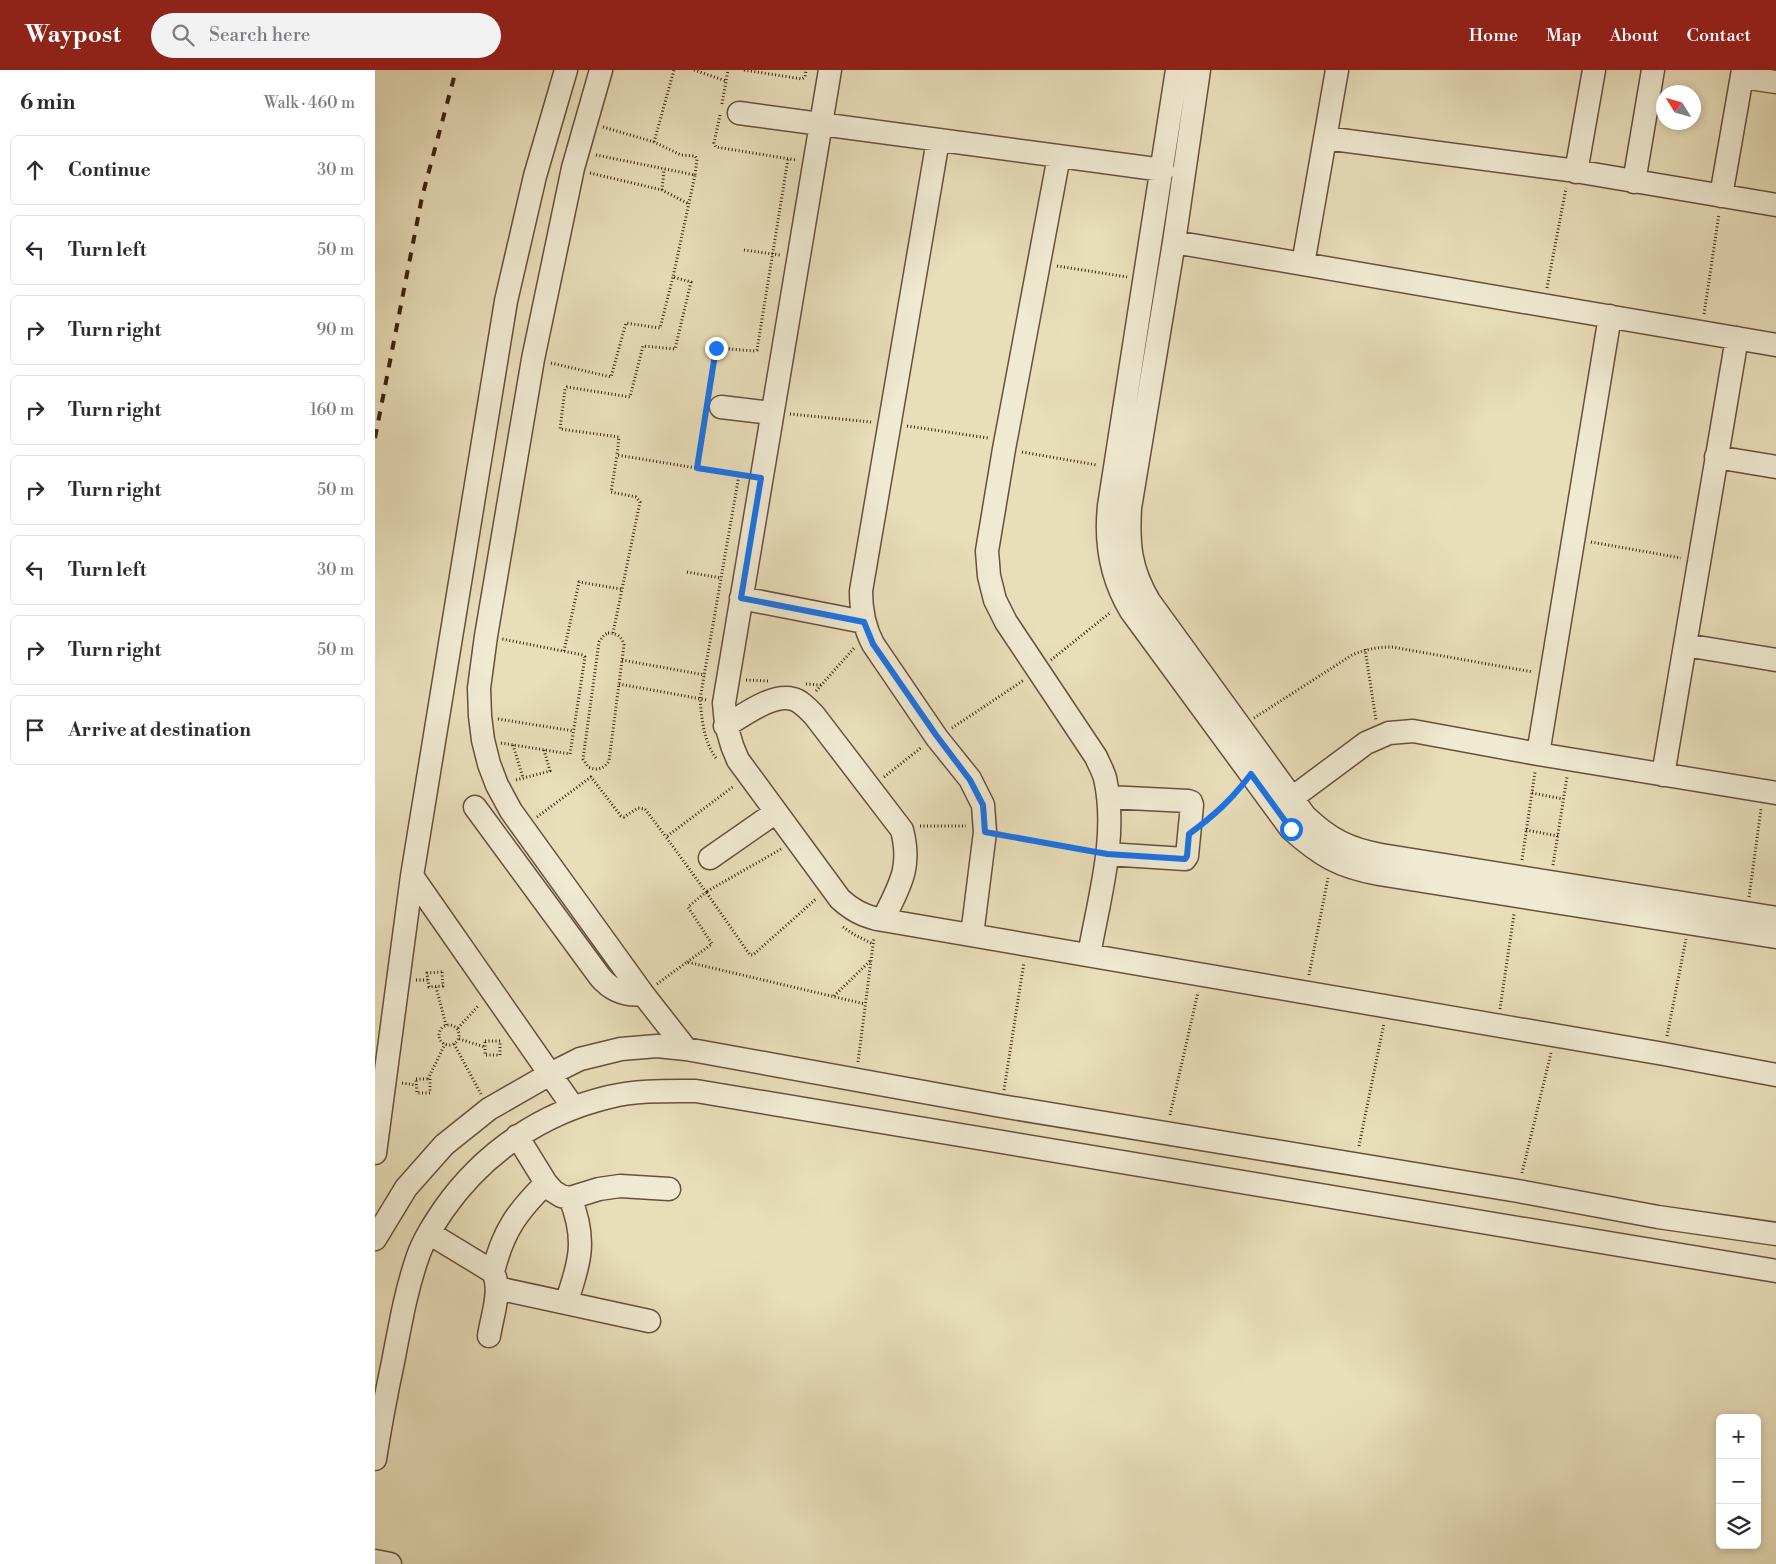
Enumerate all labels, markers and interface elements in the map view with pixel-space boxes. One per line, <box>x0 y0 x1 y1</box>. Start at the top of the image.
search box <box>151 13 501 58</box>
text: Waypost <box>25 20 121 50</box>
icon: search <box>169 21 197 49</box>
text: Search here <box>209 23 310 47</box>
text: Home <box>1469 24 1518 47</box>
text: Map <box>1546 24 1582 47</box>
text: About <box>1610 24 1659 47</box>
text: Contact <box>1687 24 1751 47</box>
north arrow <box>1656 85 1701 130</box>
text: 6 min <box>20 90 75 116</box>
text: Walk · 460 m <box>264 93 355 113</box>
icon: ahead <box>21 156 49 184</box>
text: Continue <box>68 158 151 182</box>
text: 30 m <box>317 160 354 180</box>
icon: left <box>21 236 49 264</box>
text: Turn left <box>68 238 147 262</box>
text: 50 m <box>317 240 354 260</box>
icon: right <box>21 316 49 344</box>
text: Turn right <box>68 318 161 342</box>
text: 90 m <box>316 320 354 340</box>
route end <box>705 337 728 360</box>
icon: right <box>21 396 49 424</box>
text: Turn right <box>68 398 161 422</box>
text: 160 m <box>310 400 354 420</box>
icon: right <box>21 476 49 504</box>
text: Turn right <box>68 478 161 502</box>
text: 50 m <box>317 480 354 500</box>
icon: left <box>21 556 49 584</box>
text: Turn left <box>68 558 147 582</box>
text: 30 m <box>317 560 354 580</box>
icon: right <box>21 636 49 664</box>
text: Turn right <box>68 638 161 662</box>
text: 50 m <box>317 640 354 660</box>
icon: arrive <box>21 716 49 744</box>
text: Arrive at destination <box>68 718 251 742</box>
route start <box>1280 818 1303 841</box>
map controls <box>1716 1414 1761 1549</box>
button: + <box>1716 1414 1761 1459</box>
button: − <box>1716 1459 1761 1504</box>
button: layers <box>1716 1504 1761 1549</box>

